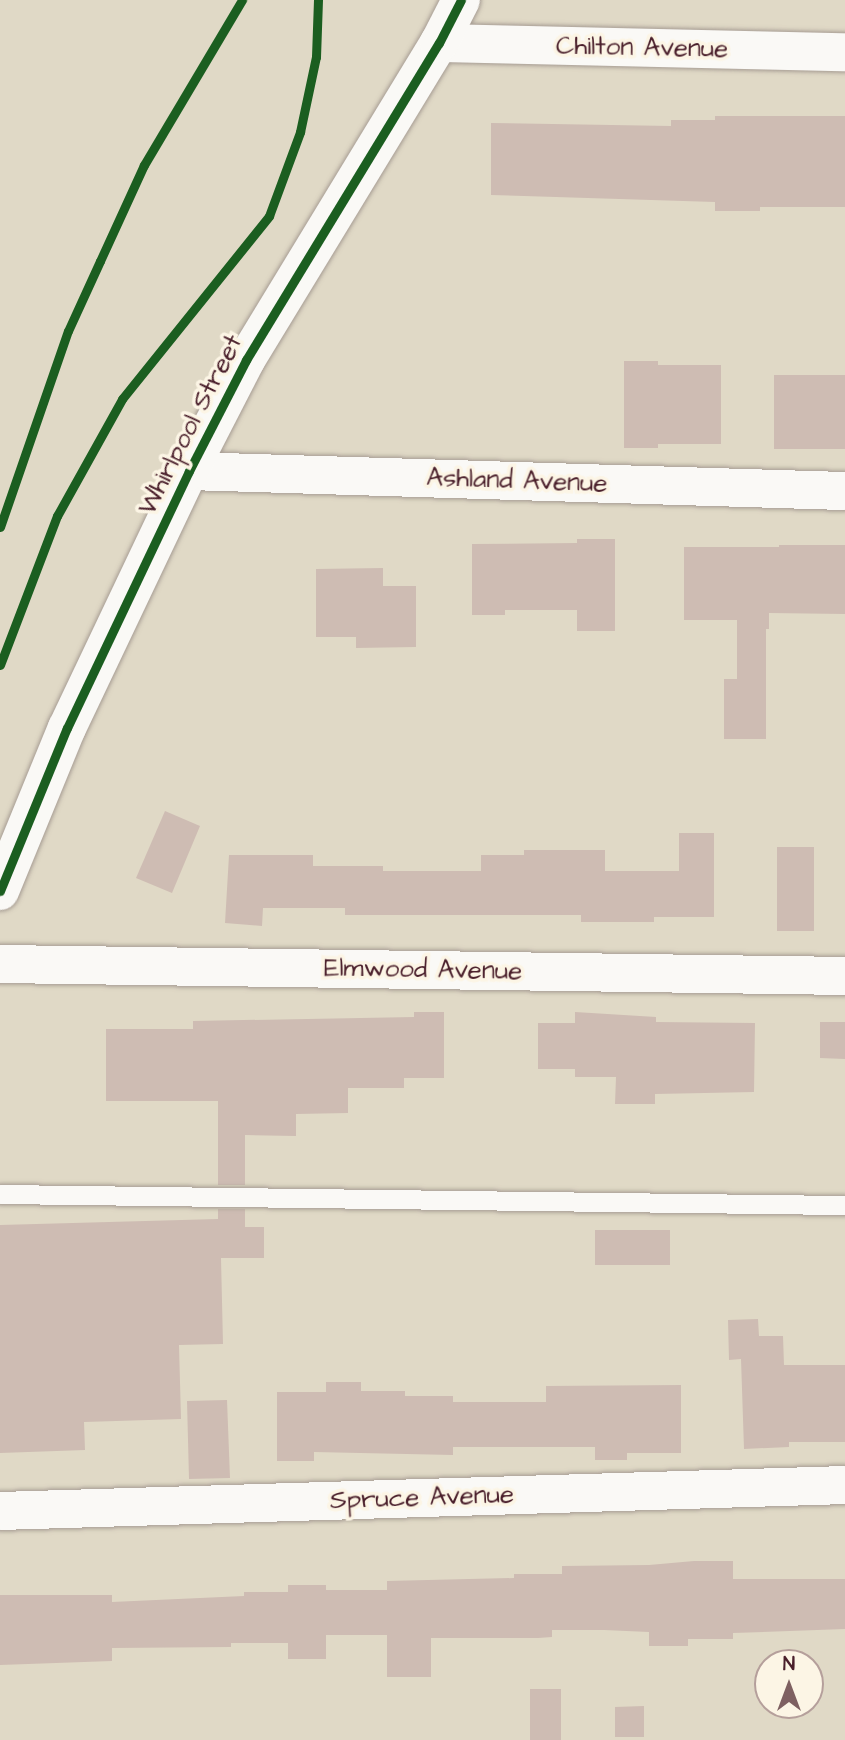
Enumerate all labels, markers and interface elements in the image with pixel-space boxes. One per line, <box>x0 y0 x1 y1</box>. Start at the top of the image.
street label: Chilton Avenue <box>556 31 728 65</box>
street label: Whirlpool Street <box>132 330 250 520</box>
street label: Ashland Avenue <box>426 462 608 500</box>
street label: Elmwood Avenue <box>324 953 522 987</box>
street label: Spruce Avenue <box>329 1479 515 1517</box>
north arrow <box>754 1649 824 1719</box>
text: N <box>783 1651 795 1678</box>

